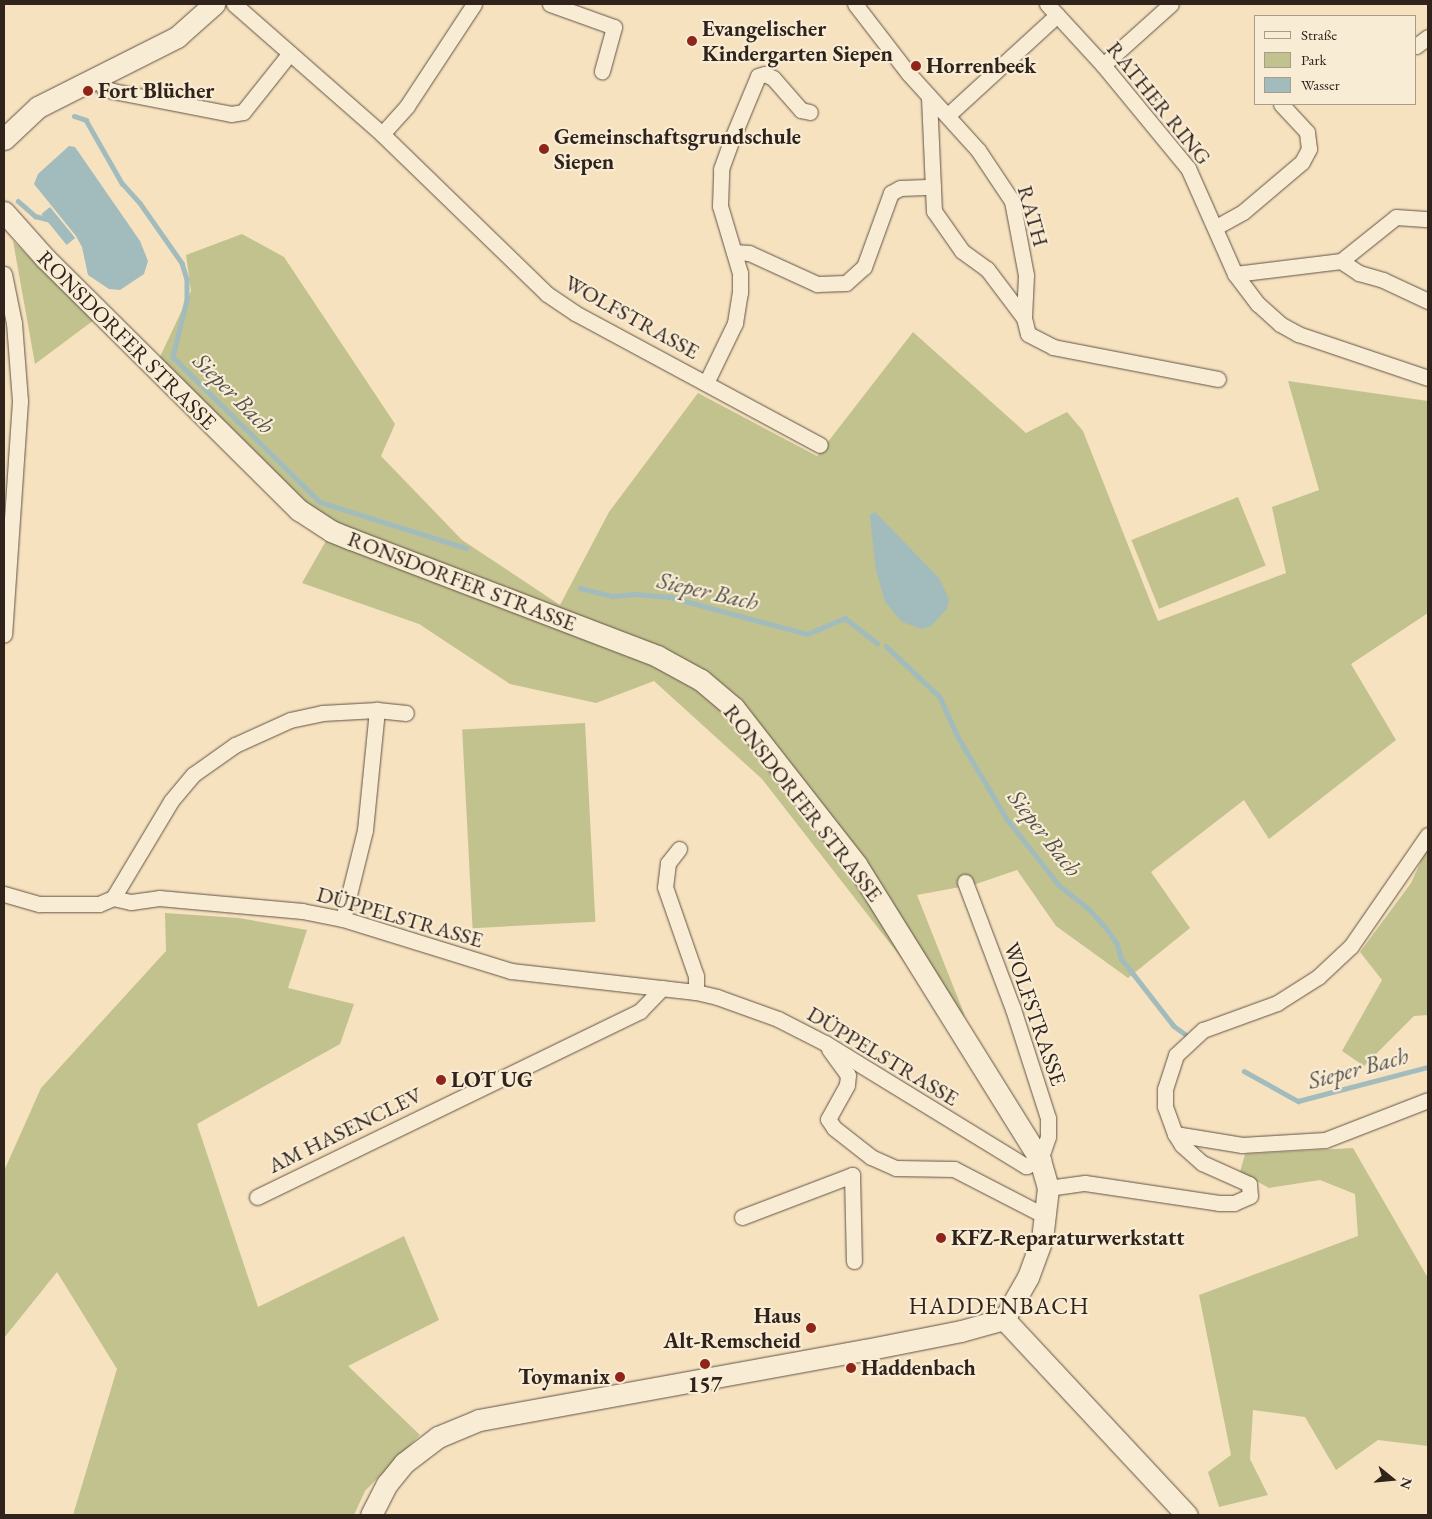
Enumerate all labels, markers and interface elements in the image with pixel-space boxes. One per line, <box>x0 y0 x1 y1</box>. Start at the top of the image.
place label: Evangelischer Kindergarten Siepen <box>702 15 893 66</box>
legend <box>1254 15 1417 105</box>
text: Straße <box>1301 25 1337 44</box>
marker: Evangelischer Kindergarten Siepen <box>686 35 698 47</box>
street label: RATHER RING <box>1101 36 1217 170</box>
text: Park <box>1301 50 1327 69</box>
place label: Horrenbeek <box>926 53 1036 79</box>
marker: Horrenbeek <box>910 60 922 72</box>
text: Wasser <box>1301 75 1340 94</box>
place label: Fort Blücher <box>98 78 214 104</box>
marker: Fort Blücher <box>82 85 94 97</box>
place label: Gemeinschaftsgrundschule Siepen <box>554 123 801 174</box>
marker: Gemeinschaftsgrundschule Siepen <box>538 143 550 155</box>
street label: RATH <box>1012 182 1054 250</box>
street label: RONSDORFER STRASSE <box>32 245 222 435</box>
street label: WOLFSTRASSE <box>560 269 704 365</box>
water label: Sieper Bach <box>187 346 281 440</box>
street label: RONSDORFER STRASSE <box>344 525 580 637</box>
water label: Sieper Bach <box>655 565 761 617</box>
street label: RONSDORFER STRASSE <box>718 699 888 907</box>
water label: Sieper Bach <box>1002 784 1088 882</box>
street label: DÜPPELSTRASSE <box>314 881 486 953</box>
street label: WOLFSTRASSE <box>998 939 1072 1089</box>
street label: DÜPPELSTRASSE <box>802 1000 964 1112</box>
water label: Sieper Bach <box>1305 1041 1411 1095</box>
place label: LOT UG <box>451 1067 533 1093</box>
marker: LOT UG <box>435 1074 447 1086</box>
street label: AM HASENCLEV <box>264 1081 426 1179</box>
place label: KFZ-Reparaturwerkstatt <box>951 1225 1184 1251</box>
marker: KFZ-Reparaturwerkstatt <box>935 1232 947 1244</box>
district label: HADDENBACH <box>907 1292 1091 1320</box>
place label: Haus Alt-Remscheid <box>663 1302 801 1354</box>
marker: Haus Alt-Remscheid <box>805 1322 817 1334</box>
place label: Haddenbach <box>861 1355 976 1381</box>
marker: 157 <box>699 1358 711 1370</box>
marker: Haddenbach <box>845 1362 857 1374</box>
place label: Toymanix <box>518 1364 610 1390</box>
marker: Toymanix <box>614 1371 626 1383</box>
place label: 157 <box>688 1372 722 1398</box>
north arrow <box>1367 1454 1417 1504</box>
text: N <box>1396 1475 1417 1491</box>

